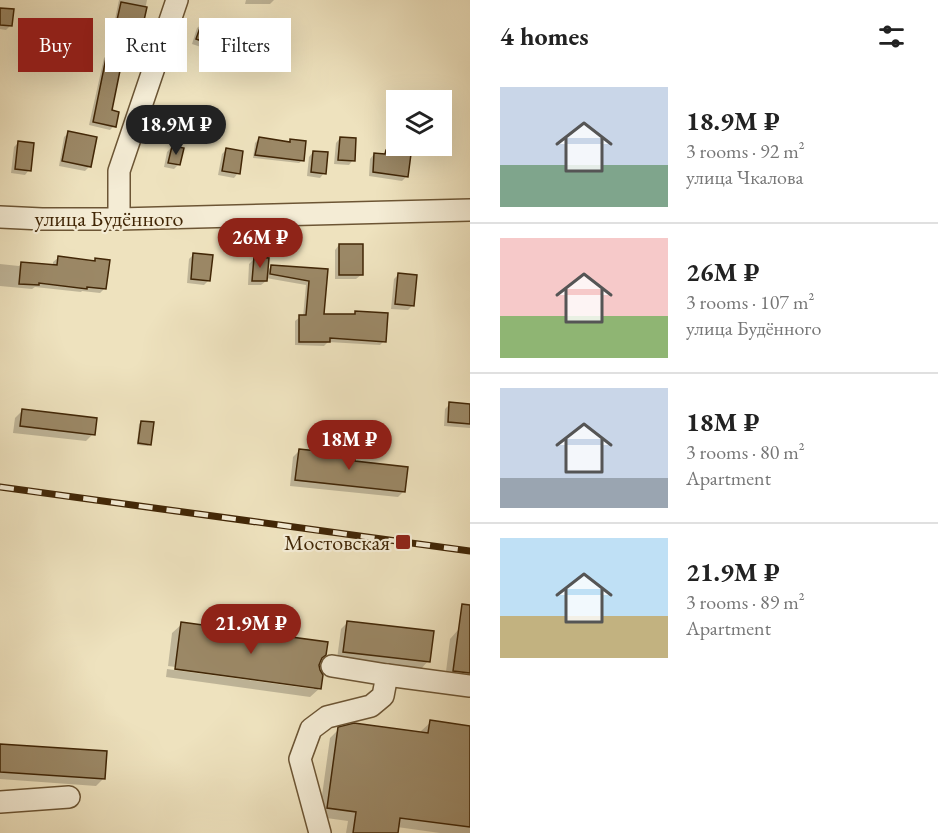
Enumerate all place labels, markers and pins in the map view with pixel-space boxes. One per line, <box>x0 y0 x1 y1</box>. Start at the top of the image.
pin: 18.9M ₽ <box>121 105 231 156</box>
pin: 26M ₽ <box>218 218 302 269</box>
pin: 18M ₽ <box>307 420 391 471</box>
place label: Мостовская <box>284 528 390 557</box>
marker: Мостовская <box>394 533 412 551</box>
pin: 21.9M ₽ <box>196 604 306 655</box>

